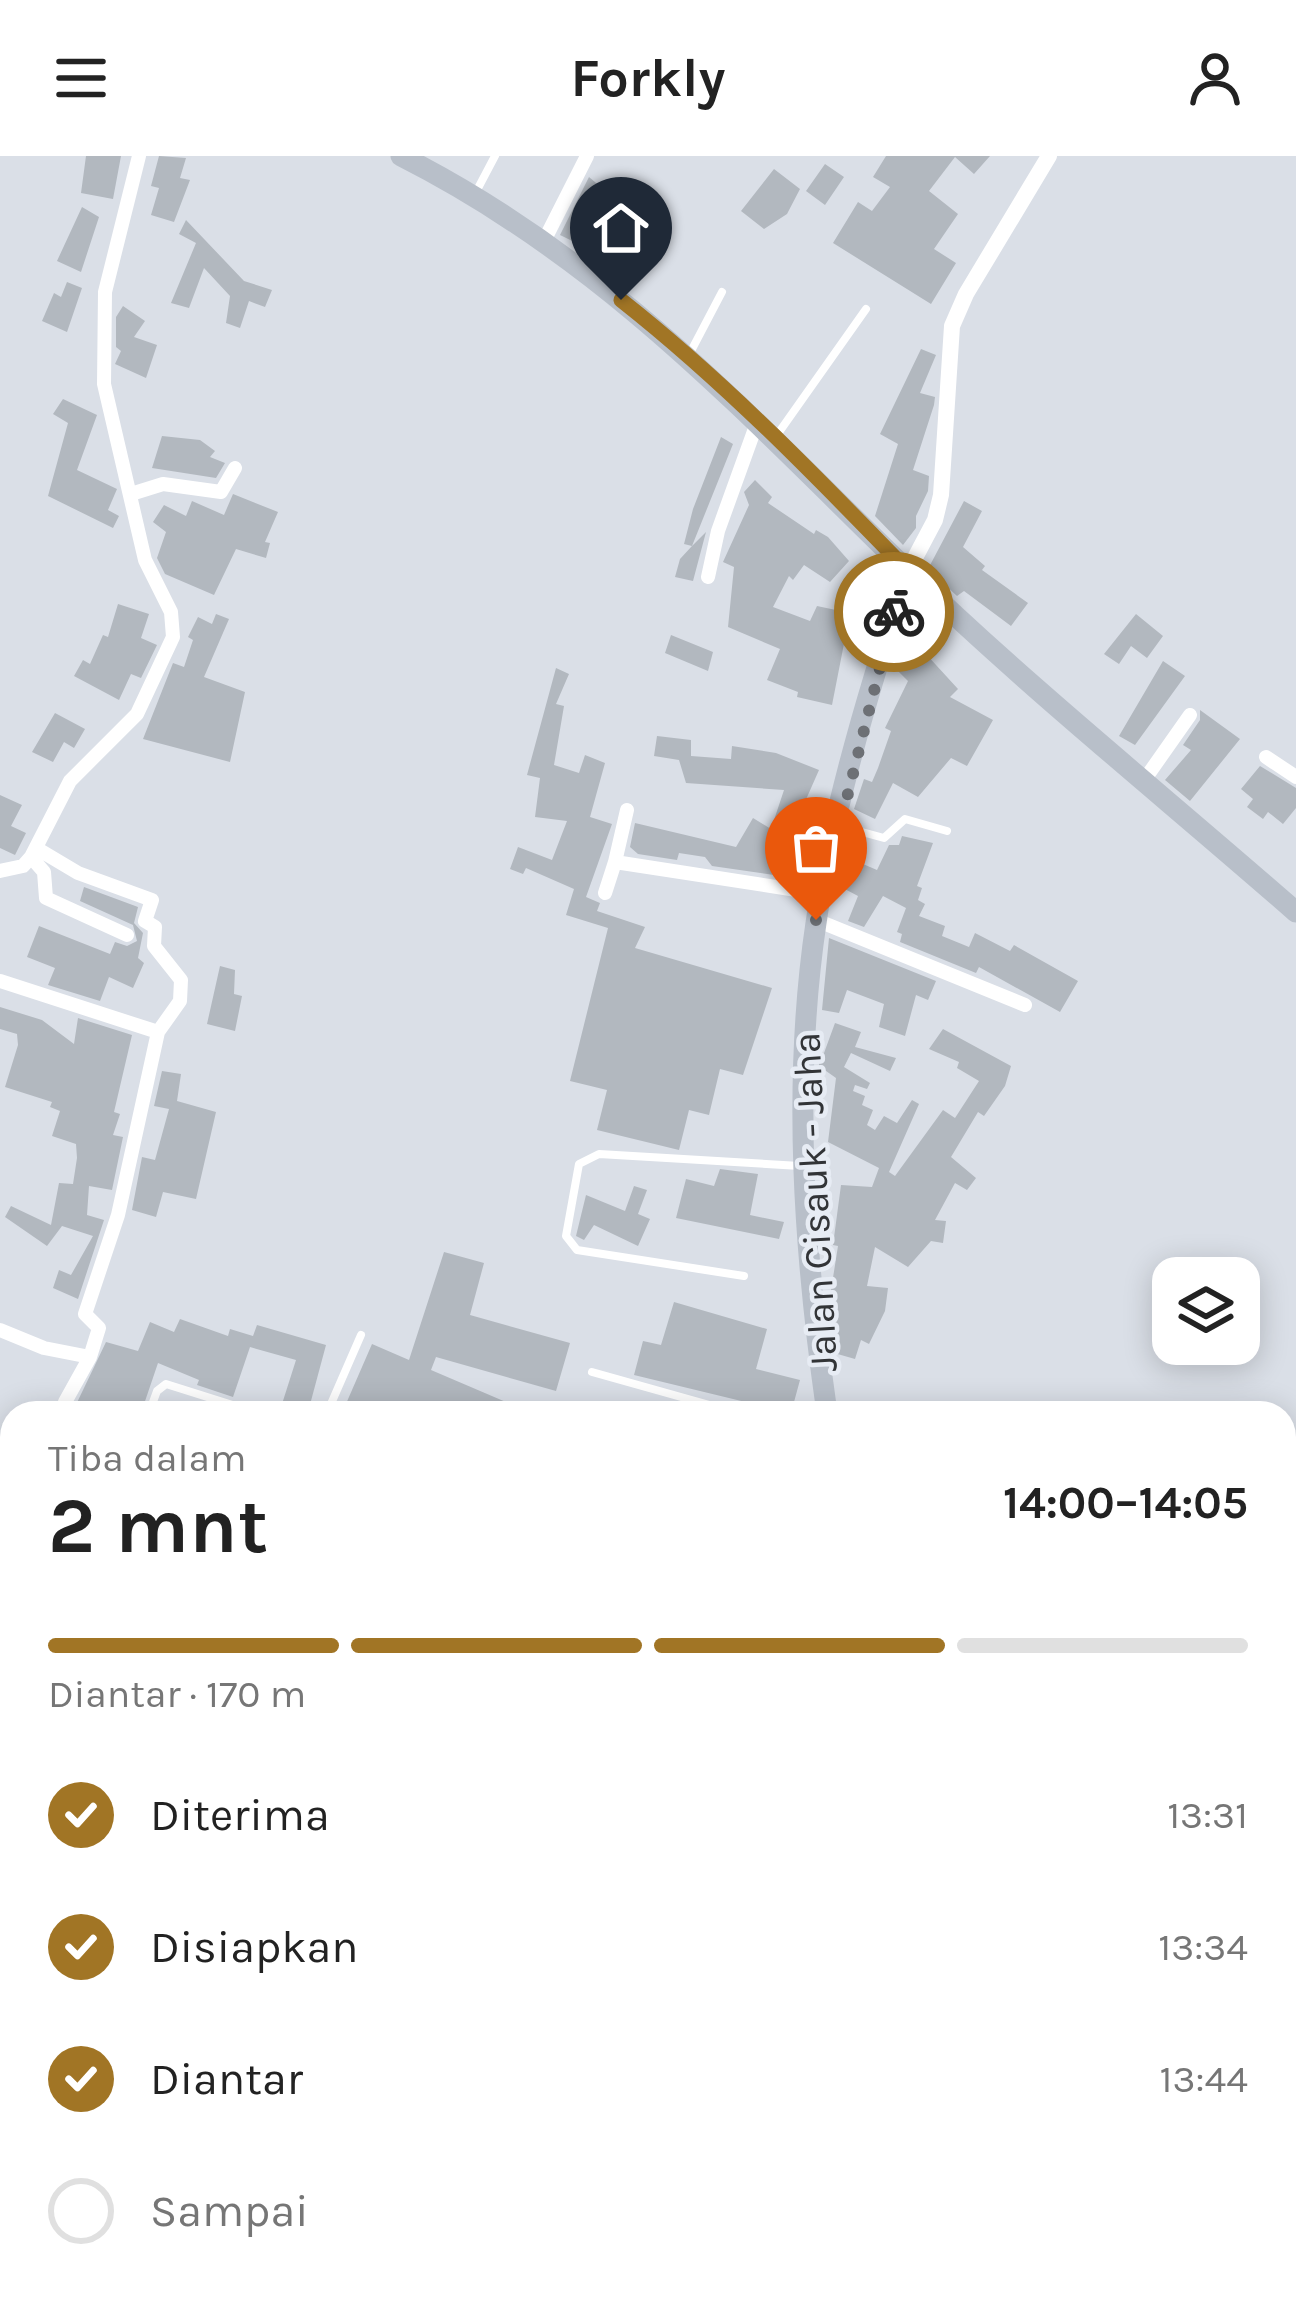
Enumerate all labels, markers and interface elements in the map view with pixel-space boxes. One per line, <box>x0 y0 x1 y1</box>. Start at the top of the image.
icon: menu <box>48 45 114 111</box>
icon: person <box>1182 45 1248 111</box>
text: Forkly <box>570 46 726 110</box>
pin <box>570 177 672 300</box>
icon: home <box>588 195 654 261</box>
courier <box>834 552 954 672</box>
icon: bike <box>861 579 927 645</box>
pin <box>765 797 867 920</box>
icon: bag <box>783 815 849 881</box>
street label: Jalan Cisauk - Jaha <box>783 1031 847 1373</box>
map controls <box>1152 1257 1260 1365</box>
button: layers <box>1152 1257 1260 1365</box>
text: Tiba dalam <box>48 1435 246 1481</box>
text: 14:00–14:05 <box>1003 1477 1248 1529</box>
text: 2 mnt <box>48 1480 268 1572</box>
text: Diantar · 170 m <box>48 1671 306 1717</box>
icon: check <box>48 1782 114 1848</box>
text: Diterima <box>150 1789 330 1841</box>
text: 13:31 <box>1167 1792 1248 1838</box>
icon: check <box>48 1914 114 1980</box>
text: Disiapkan <box>150 1921 359 1973</box>
text: 13:34 <box>1158 1924 1248 1970</box>
icon: check <box>48 2046 114 2112</box>
text: Diantar <box>150 2053 303 2105</box>
text: 13:44 <box>1160 2056 1248 2102</box>
text: Sampai <box>150 2185 309 2237</box>

